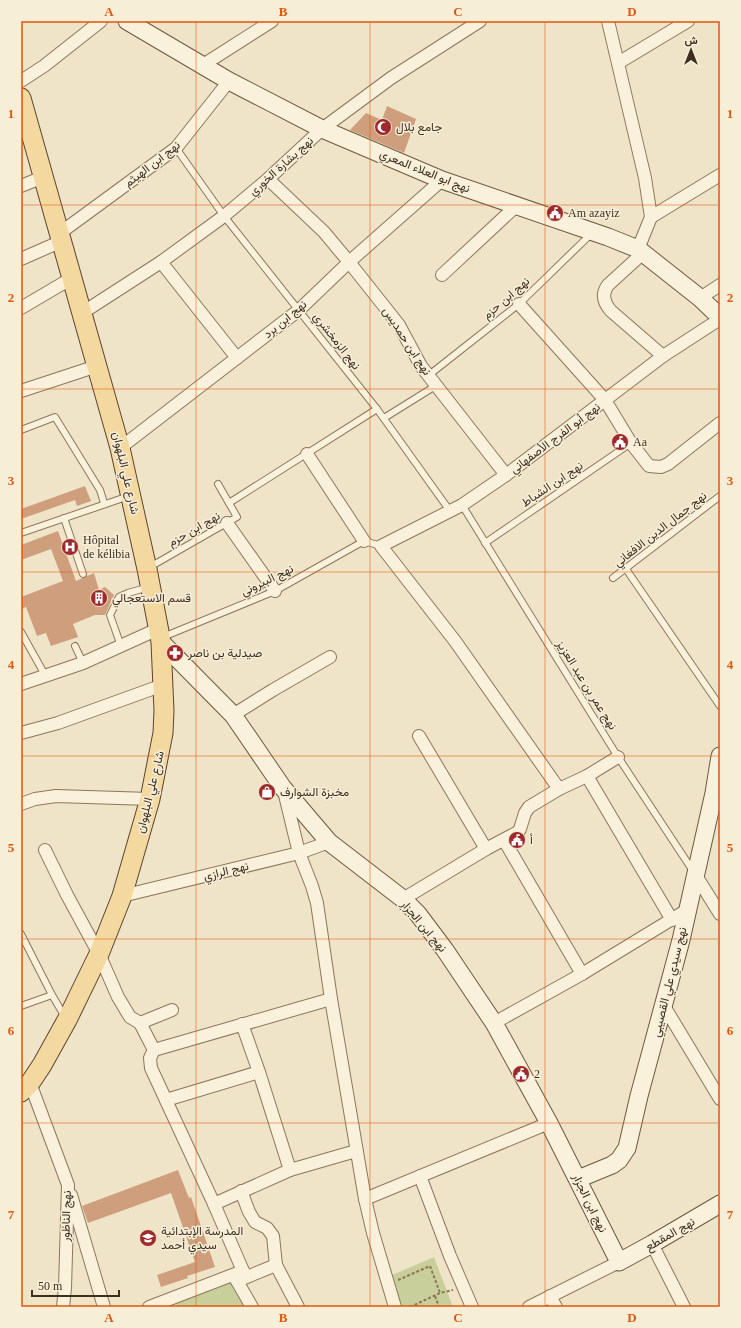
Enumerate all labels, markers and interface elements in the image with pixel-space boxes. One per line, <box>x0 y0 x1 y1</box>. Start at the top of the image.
text: A <box>104 4 114 19</box>
text: B <box>279 4 288 19</box>
text: C <box>453 4 463 19</box>
text: D <box>627 4 637 19</box>
north arrow <box>671 30 711 70</box>
text: ش <box>684 34 698 47</box>
text: 1 <box>8 106 14 121</box>
text: 1 <box>727 106 733 121</box>
mosque icon: جامع بلال <box>373 117 393 137</box>
place label: جامع بلال <box>396 120 442 136</box>
street label: نهج بشارة الخوري <box>246 134 318 201</box>
street label: نهج ابن الهيثم <box>121 138 184 192</box>
street label: نهج ابو العلاء المعري <box>376 146 472 198</box>
public building icon: Am azayiz <box>545 203 565 223</box>
place label: Am azayiz <box>568 206 620 220</box>
street label: نهج ابن حزم <box>480 274 534 324</box>
text: 2 <box>8 290 14 305</box>
text: 2 <box>727 290 733 305</box>
street label: نهج ابن برد <box>261 297 311 342</box>
street label: نهج ابن حمديس <box>378 304 434 379</box>
street label: نهج الزمخشري <box>308 310 364 374</box>
street label: نهج أبو الفرج الأصفهاني <box>507 400 605 479</box>
street label: شارع علي البلهوان <box>107 430 142 516</box>
public building icon: Aa <box>610 432 630 452</box>
place label: Aa <box>633 435 648 449</box>
street label: نهج ابن الشباط <box>519 458 587 511</box>
text: 3 <box>8 473 15 488</box>
text: 3 <box>727 473 734 488</box>
street label: نهج جمال الدين الافغاني <box>611 488 711 572</box>
street label: نهج ابن حزم <box>166 509 223 551</box>
place label: Hôpital de kélibia <box>83 533 131 561</box>
hospital icon: Hôpital de kélibia <box>60 537 80 557</box>
street label: نهج البيروني <box>238 561 297 601</box>
building icon: قسم الاستعجالي <box>89 588 109 608</box>
place label: قسم الاستعجالي <box>112 591 191 608</box>
street label: نهج عمر بن عبد العزيز <box>552 637 620 733</box>
pharmacy icon: صيدلية بن ناصر <box>165 643 185 663</box>
place label: صيدلية بن ناصر <box>187 646 262 661</box>
text: 4 <box>8 657 15 672</box>
text: 4 <box>727 657 734 672</box>
street label: شارع علي البلهوان <box>133 749 170 835</box>
shop icon: مخبزة الشوارف <box>257 782 277 802</box>
place label: مخبزة الشوارف <box>280 785 349 800</box>
public building icon: أ <box>507 830 527 850</box>
place label: أ <box>530 833 533 847</box>
text: 5 <box>8 840 15 855</box>
text: 5 <box>727 840 734 855</box>
street label: نهج الرازي <box>202 859 251 886</box>
street label: نهج ابن الجزار <box>396 896 450 956</box>
street label: نهج سيدي علي القصيبي <box>649 925 692 1039</box>
text: 6 <box>8 1023 15 1038</box>
text: 6 <box>727 1023 734 1038</box>
public building icon: 2 <box>511 1064 531 1084</box>
place label: 2 <box>534 1067 540 1081</box>
street label: نهج ابن الجزار <box>567 1170 610 1236</box>
street label: نهج الناظور <box>58 1190 76 1243</box>
text: 7 <box>8 1207 15 1222</box>
text: 7 <box>727 1207 734 1222</box>
street label: نهج المقطع <box>643 1214 698 1256</box>
place label: المدرسة الإبتدائية سيدي أحمد <box>161 1224 243 1255</box>
school or university icon: المدرسة الإبتدائية سيدي أحمد <box>138 1228 158 1248</box>
scale bar <box>32 1272 119 1298</box>
text: 50 m <box>38 1279 63 1293</box>
text: A <box>104 1310 114 1325</box>
text: B <box>279 1310 288 1325</box>
text: C <box>453 1310 463 1325</box>
text: D <box>627 1310 637 1325</box>

